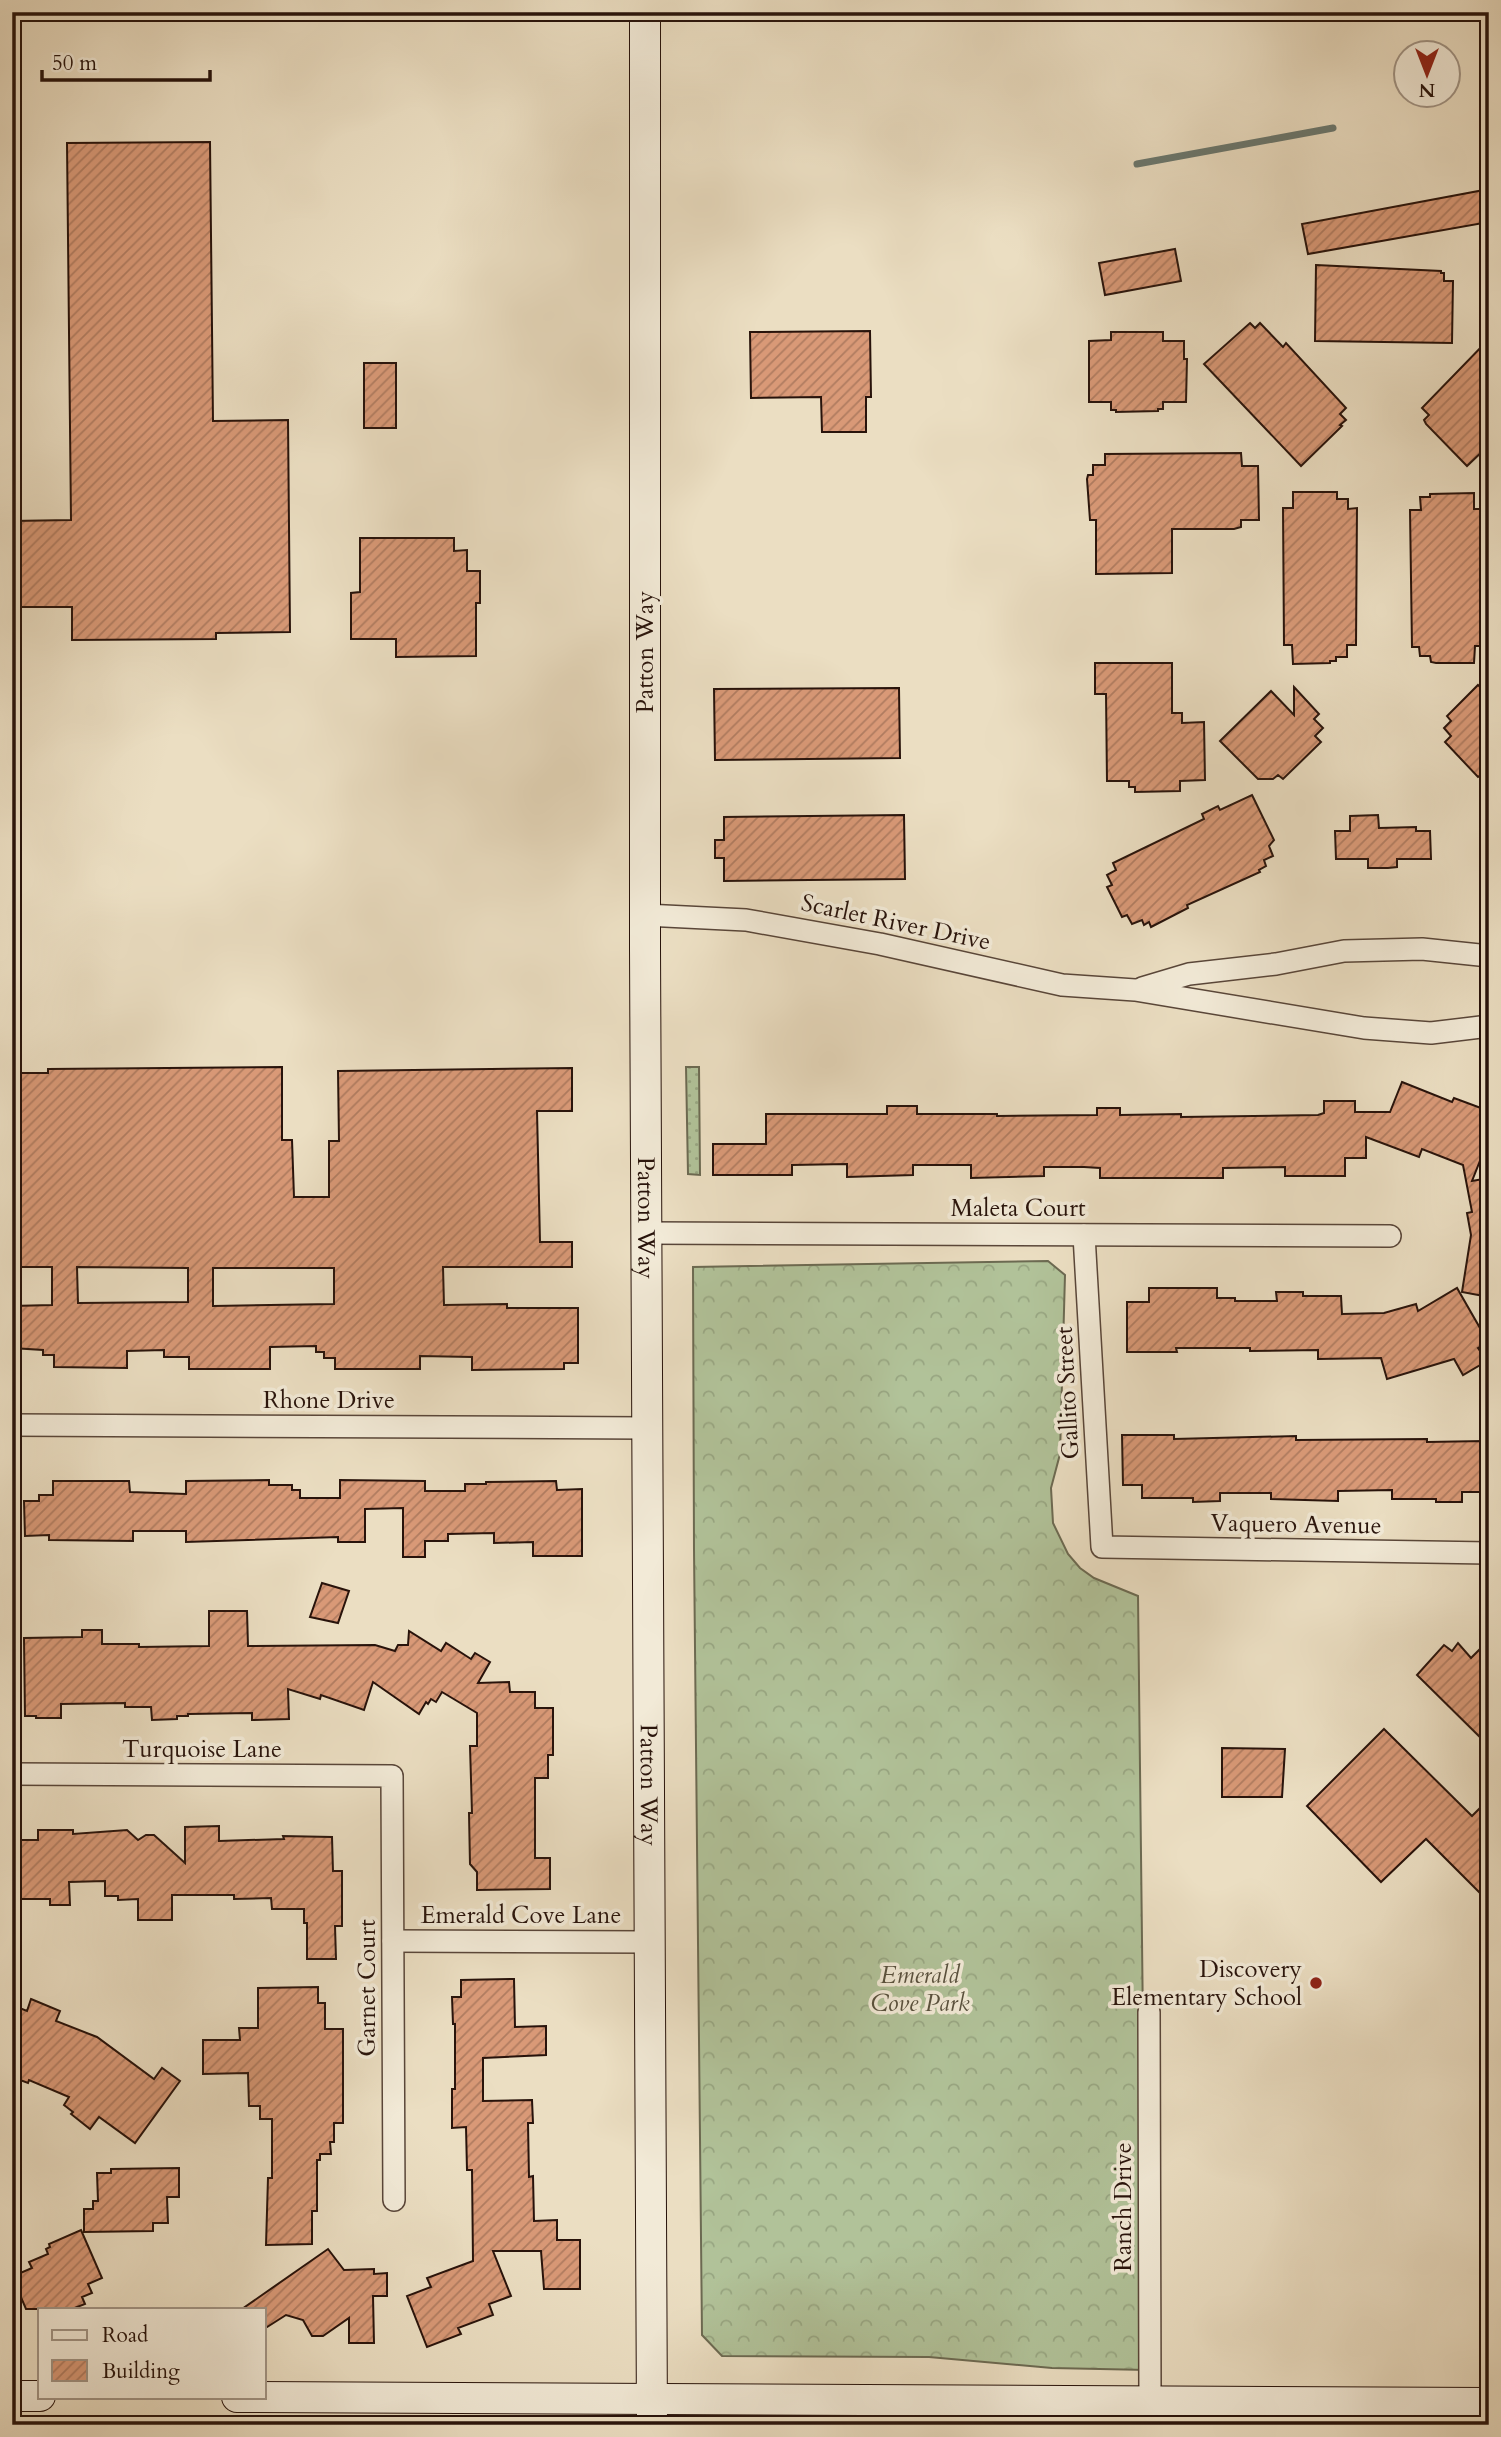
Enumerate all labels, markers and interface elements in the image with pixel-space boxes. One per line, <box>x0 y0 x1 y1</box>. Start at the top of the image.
scale bar <box>42 38 210 82</box>
north arrow <box>1392 38 1462 108</box>
text: 50 m <box>52 49 97 78</box>
text: N <box>1418 77 1435 103</box>
street label: Patton Way <box>629 591 662 713</box>
street label: Scarlet River Drive <box>798 886 994 959</box>
street label: Patton Way <box>629 1157 663 1280</box>
street label: Maleta Court <box>950 1192 1086 1225</box>
street label: Gallito Street <box>1048 1325 1087 1460</box>
street label: Rhone Drive <box>263 1384 395 1417</box>
street label: Vaquero Avenue <box>1210 1507 1382 1542</box>
street label: Patton Way <box>632 1724 665 1847</box>
street label: Turquoise Lane <box>122 1733 282 1766</box>
street label: Emerald Cove Lane <box>421 1899 621 1932</box>
street label: Garnet Court <box>351 1919 384 2057</box>
place label: Discovery Elementary School <box>1111 1953 1302 2014</box>
park label: Emerald Cove Park <box>870 1959 970 2020</box>
marker: Discovery Elementary School <box>1308 1975 1324 1991</box>
street label: Ranch Drive <box>1107 2142 1140 2272</box>
legend <box>38 2308 266 2398</box>
text: Road <box>102 2321 148 2350</box>
text: Building <box>102 2357 180 2386</box>

